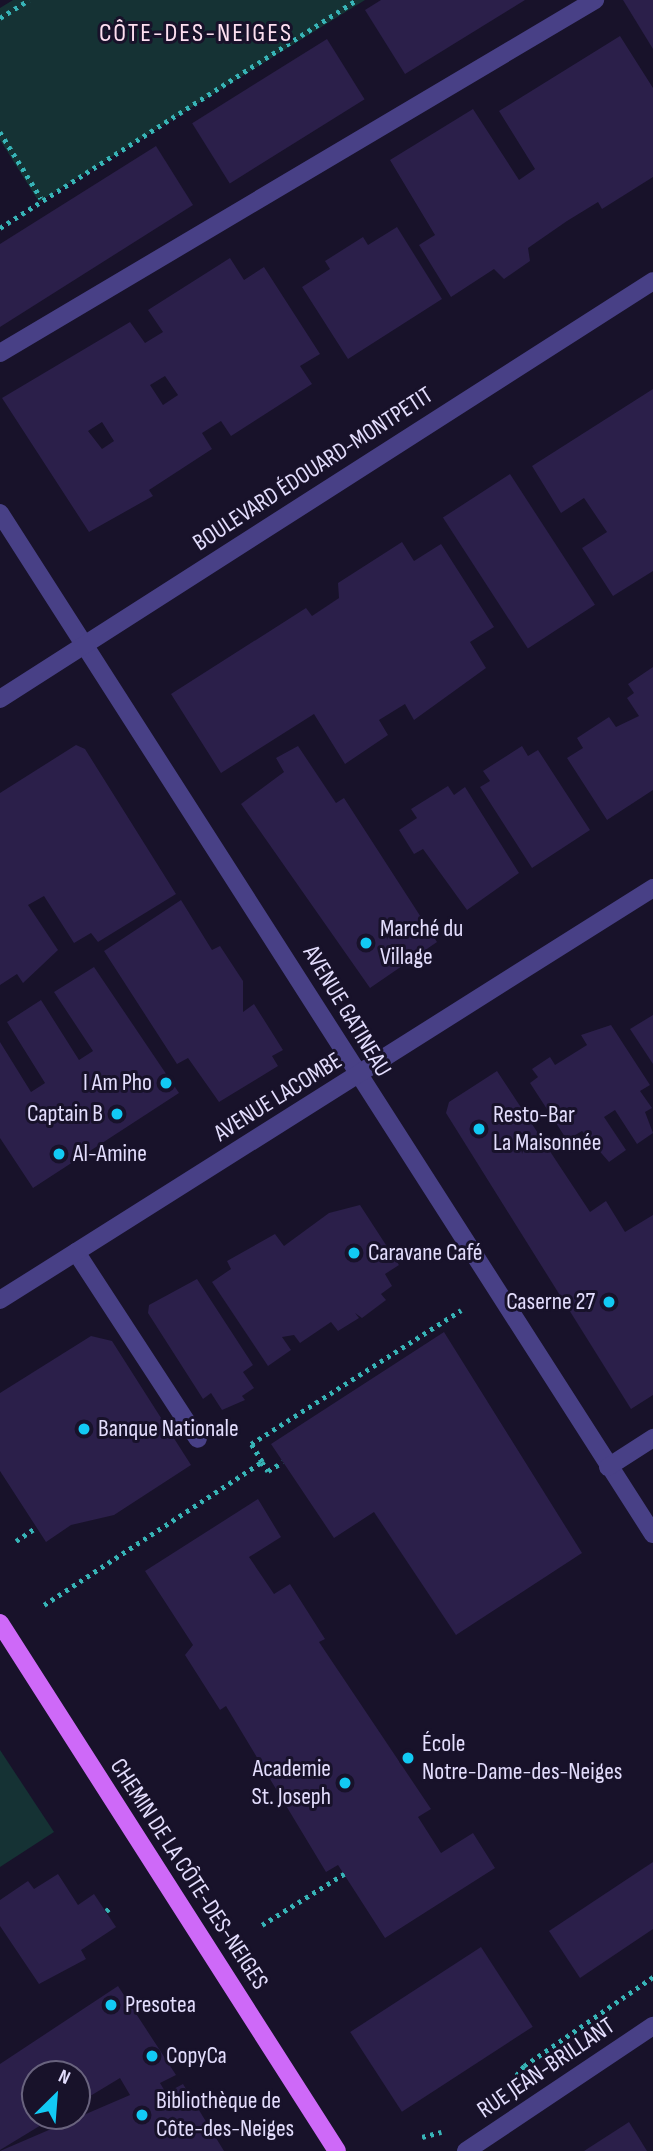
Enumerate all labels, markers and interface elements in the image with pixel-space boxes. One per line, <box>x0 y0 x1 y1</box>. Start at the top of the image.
district label: CÔTE-DES-NEIGES <box>101 18 291 50</box>
street label: BOULEVARD ÉDOUARD-MONTPETIT <box>188 381 438 557</box>
place label: Marché du Village <box>380 915 463 971</box>
marker: Marché du Village <box>358 935 374 951</box>
street label: AVENUE GATINEAU <box>297 940 397 1082</box>
street label: AVENUE LACOMBE <box>209 1046 347 1148</box>
place label: I Am Pho <box>83 1069 152 1097</box>
marker: I Am Pho <box>158 1075 174 1091</box>
place label: Captain B <box>27 1100 103 1128</box>
place label: Resto-Bar La Maisonnée <box>493 1101 601 1157</box>
marker: Captain B <box>109 1106 125 1122</box>
marker: Resto-Bar La Maisonnée <box>471 1121 487 1137</box>
place label: Al-Amine <box>73 1140 147 1168</box>
marker: Al-Amine <box>51 1146 67 1162</box>
place label: Caravane Café <box>368 1239 482 1267</box>
marker: Caravane Café <box>346 1245 362 1261</box>
place label: Caserne 27 <box>506 1288 595 1316</box>
marker: Caserne 27 <box>601 1294 617 1310</box>
place label: Banque Nationale <box>98 1415 239 1443</box>
marker: Banque Nationale <box>76 1421 92 1437</box>
place label: École Notre-Dame-des-Neiges <box>422 1730 622 1786</box>
marker: École Notre-Dame-des-Neiges <box>400 1750 416 1766</box>
street label: CHEMIN DE LA CÔTE-DES-NEIGES <box>104 1753 274 1995</box>
place label: Academie St. Joseph <box>251 1755 331 1811</box>
marker: Academie St. Joseph <box>337 1775 353 1791</box>
place label: Presotea <box>125 1991 196 2019</box>
marker: Presotea <box>103 1997 119 2013</box>
street label: RUE JEAN-BRILLANT <box>472 2012 620 2124</box>
place label: CopyCa <box>166 2042 227 2070</box>
marker: CopyCa <box>144 2048 160 2064</box>
north arrow <box>21 2060 91 2130</box>
text: N <box>55 2065 74 2090</box>
place label: Bibliothèque de Côte-des-Neiges <box>156 2087 294 2143</box>
marker: Bibliothèque de Côte-des-Neiges <box>134 2107 150 2123</box>

